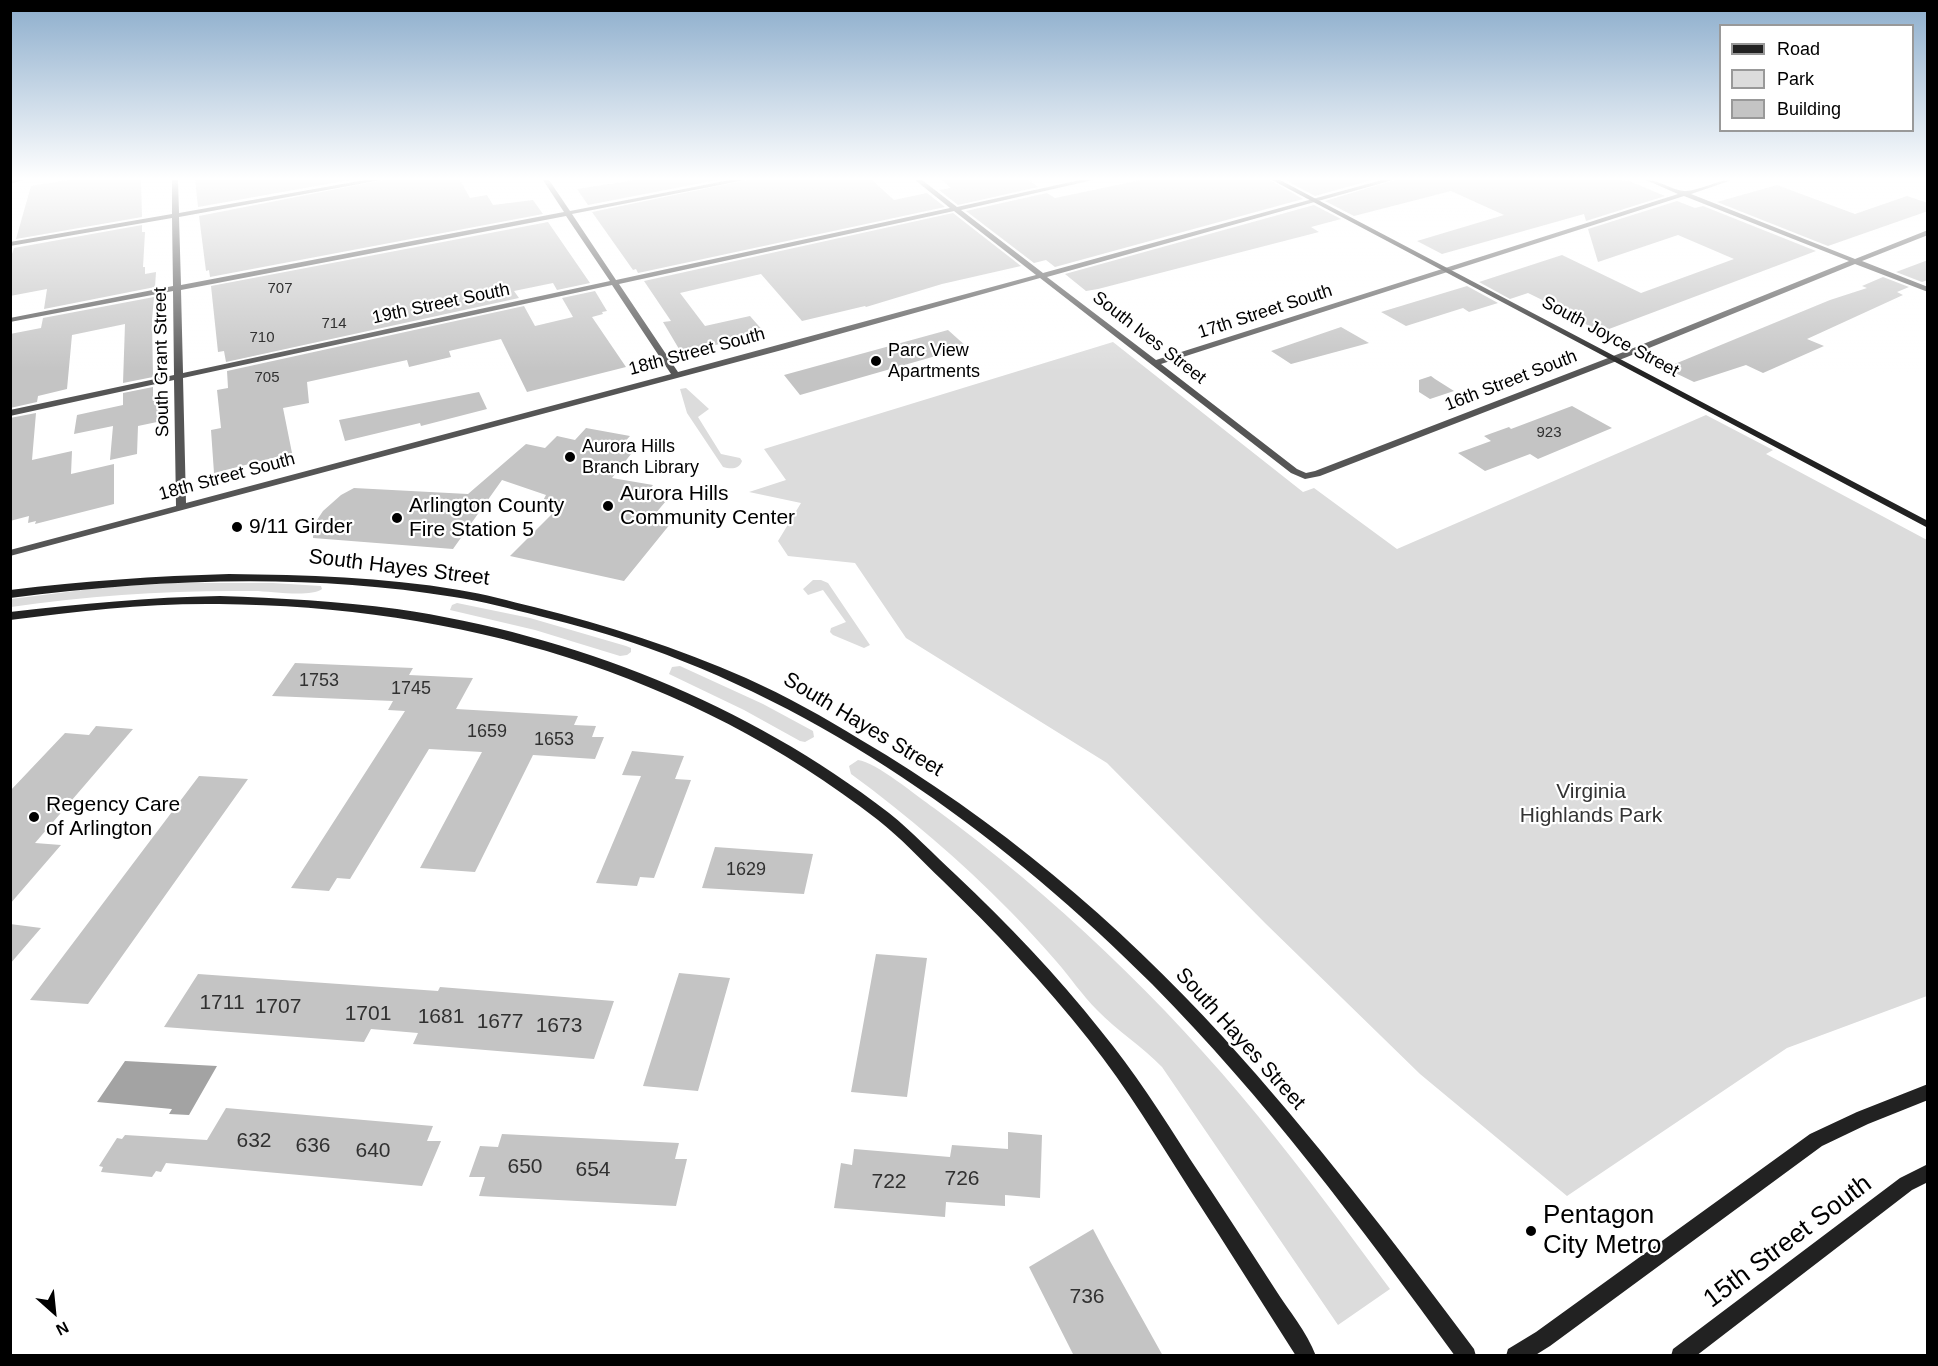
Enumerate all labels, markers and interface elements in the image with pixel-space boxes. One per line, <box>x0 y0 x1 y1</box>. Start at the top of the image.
legend <box>1719 24 1914 132</box>
text: Road <box>1777 39 1820 59</box>
text: Park <box>1777 69 1814 89</box>
text: Building <box>1777 99 1841 119</box>
street label: 19th Street South <box>370 279 512 329</box>
house number: 707 <box>267 280 293 298</box>
street label: 17th Street South <box>1195 280 1335 344</box>
street label: South Grant Street <box>150 287 174 437</box>
street label: South Ives Street <box>1088 287 1210 389</box>
street label: South Joyce Street <box>1538 292 1682 382</box>
house number: 714 <box>321 315 347 333</box>
street label: 18th Street South <box>627 323 767 381</box>
house number: 710 <box>249 329 275 347</box>
place label: Parc View Apartments <box>888 340 980 382</box>
street label: 16th Street South <box>1442 346 1580 416</box>
marker: Parc View Apartments <box>869 354 883 368</box>
house number: 705 <box>254 369 280 387</box>
house number: 923 <box>1536 424 1562 442</box>
place label: Aurora Hills Branch Library <box>582 436 699 478</box>
street label: 18th Street South <box>157 448 297 506</box>
marker: Aurora Hills Branch Library <box>563 450 577 464</box>
place label: Aurora Hills Community Center <box>620 481 795 531</box>
place label: Arlington County Fire Station 5 <box>409 493 564 543</box>
marker: Aurora Hills Community Center <box>601 499 615 513</box>
marker: Arlington County Fire Station 5 <box>390 511 404 525</box>
place label: 9/11 Girder <box>249 514 352 540</box>
marker: 9/11 Girder <box>230 520 244 534</box>
street label: South Hayes Street <box>307 544 491 592</box>
street label: South Hayes Street <box>778 667 948 783</box>
house number: 1753 <box>299 670 339 692</box>
house number: 1745 <box>391 678 431 700</box>
house number: 1659 <box>467 721 507 743</box>
house number: 1653 <box>534 729 574 751</box>
park label: Virginia Highlands Park <box>1520 779 1662 829</box>
place label: Regency Care of Arlington <box>46 792 180 842</box>
marker: Regency Care of Arlington <box>27 810 41 824</box>
house number: 1629 <box>726 859 766 881</box>
street label: South Hayes Street <box>1170 963 1310 1115</box>
house number: 1711 <box>199 990 245 1016</box>
house number: 1707 <box>255 994 301 1020</box>
house number: 1701 <box>345 1001 391 1027</box>
house number: 1681 <box>418 1004 464 1030</box>
house number: 1677 <box>477 1009 523 1035</box>
house number: 1673 <box>536 1013 582 1039</box>
house number: 632 <box>236 1128 272 1154</box>
house number: 636 <box>295 1133 331 1159</box>
house number: 640 <box>355 1138 391 1164</box>
house number: 650 <box>507 1154 543 1180</box>
house number: 654 <box>575 1157 611 1183</box>
house number: 726 <box>944 1166 980 1192</box>
house number: 722 <box>871 1169 907 1195</box>
street label: 15th Street South <box>1698 1169 1878 1315</box>
place label: Pentagon City Metro <box>1543 1200 1661 1262</box>
marker: Pentagon City Metro <box>1524 1224 1538 1238</box>
north arrow <box>24 1282 84 1342</box>
house number: 736 <box>1069 1284 1105 1310</box>
text: N <box>53 1318 71 1339</box>

